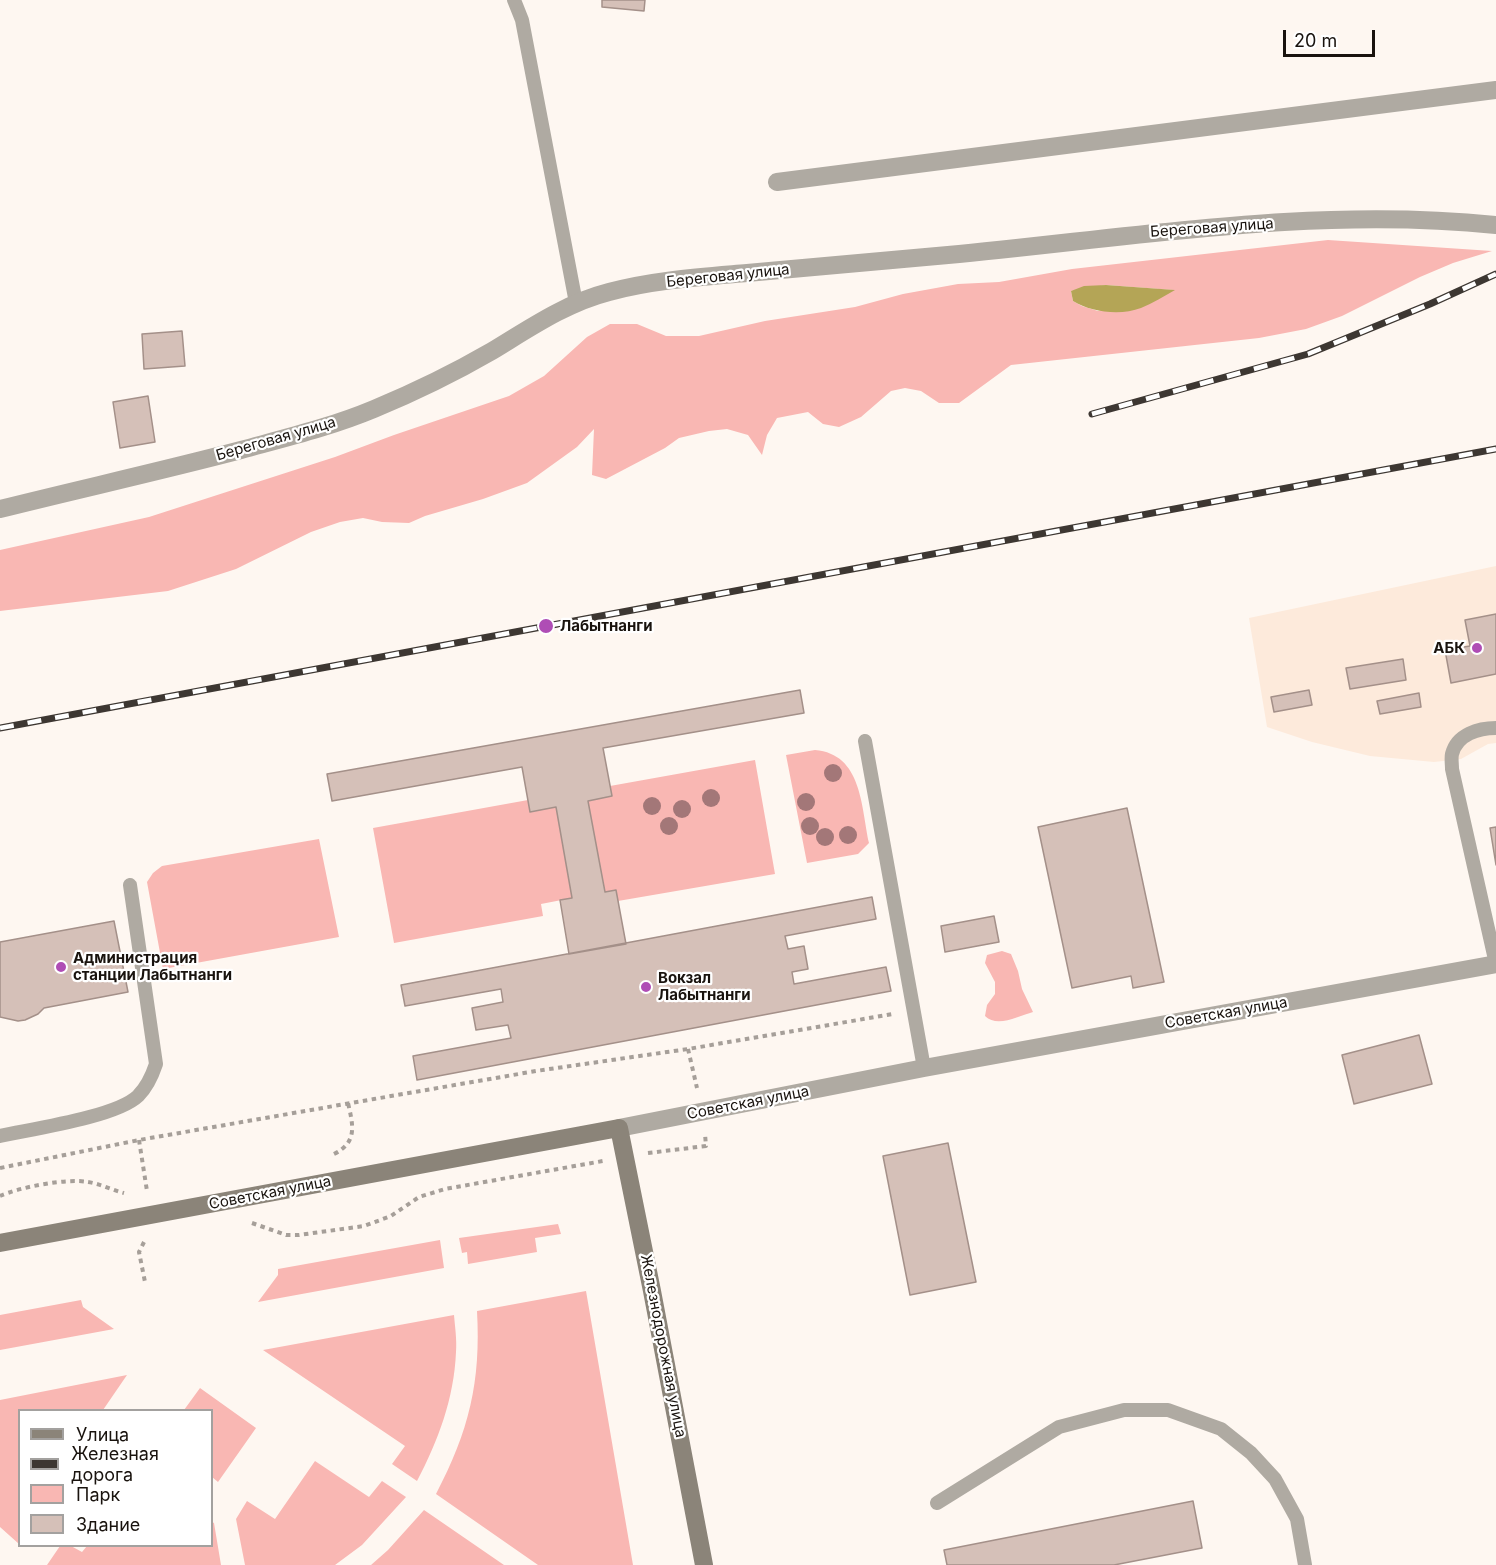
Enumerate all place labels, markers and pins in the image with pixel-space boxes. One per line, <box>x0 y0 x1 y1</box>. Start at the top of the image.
marker: Лабытнанги <box>537 617 555 635</box>
place label: Лабытнанги <box>560 617 653 635</box>
place label: АБК <box>1433 639 1465 657</box>
marker: АБК <box>1470 641 1484 655</box>
place label: Администрация станции Лабытнанги <box>73 949 232 984</box>
marker: Администрация станции Лабытнанги <box>54 960 68 974</box>
place label: Вокзал Лабытнанги <box>658 969 751 1004</box>
marker: Вокзал Лабытнанги <box>639 980 653 994</box>

